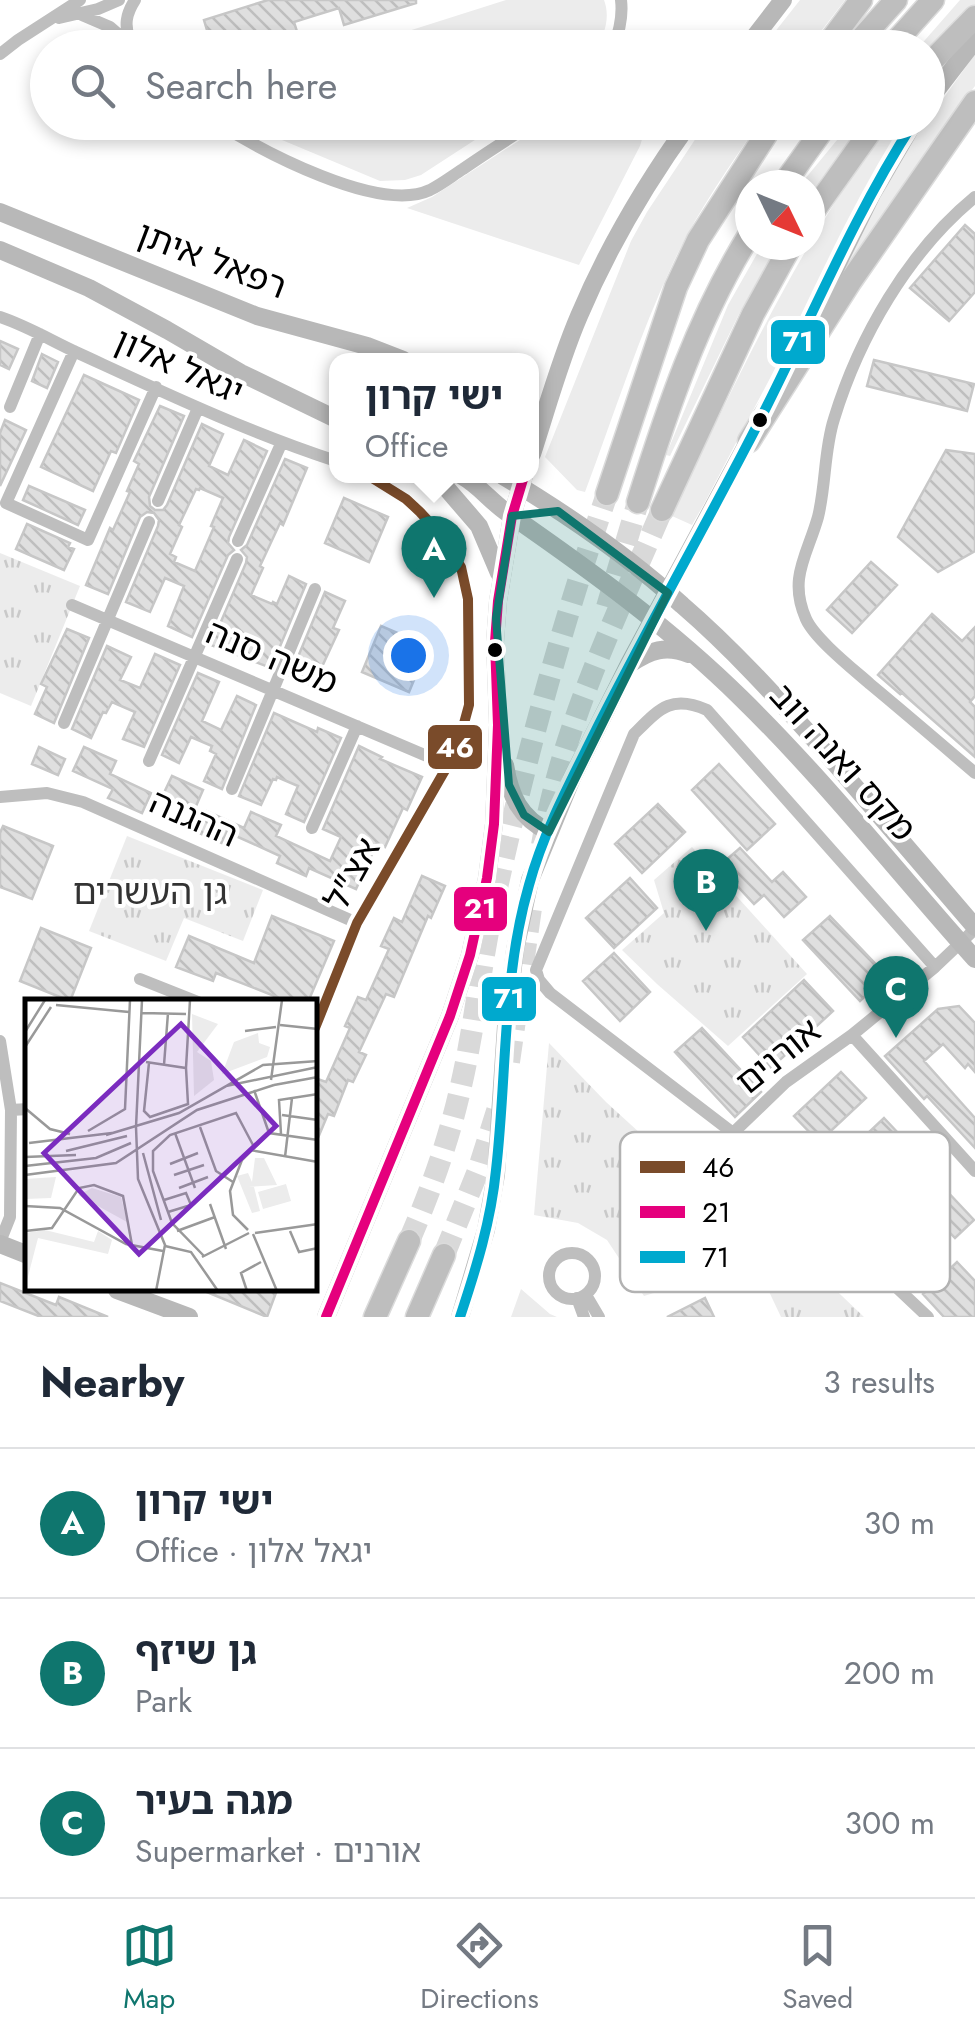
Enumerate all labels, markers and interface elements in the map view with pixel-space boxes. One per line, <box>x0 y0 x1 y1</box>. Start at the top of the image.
search box <box>30 30 945 140</box>
icon: search <box>65 58 120 113</box>
text: Search here <box>145 58 337 113</box>
north arrow <box>735 170 825 260</box>
street label: רפאל איתן <box>130 209 294 311</box>
street label: יגאל אלון <box>107 315 251 417</box>
line badge: 71 <box>769 318 827 366</box>
text: 71 <box>782 321 814 362</box>
popup <box>329 353 539 483</box>
text: ישי קרון <box>365 368 503 423</box>
unlabelled marker <box>750 410 770 430</box>
text: Office <box>365 423 449 469</box>
pin: A <box>402 516 466 598</box>
street label: משה סנה <box>198 607 346 707</box>
your location <box>383 630 434 681</box>
unlabelled marker <box>485 640 505 660</box>
street label: מקס ואנה ווב <box>758 672 928 852</box>
line badge: 46 <box>426 723 484 771</box>
text: 46 <box>436 727 474 768</box>
street label: ההגנה <box>142 776 246 860</box>
street label: אצ"ל <box>312 829 392 919</box>
pin: B <box>674 848 738 931</box>
park label: גן העשרים <box>73 867 227 917</box>
line badge: 21 <box>452 885 509 933</box>
text: 21 <box>464 888 496 929</box>
pin: C <box>864 956 928 1038</box>
line badge: 71 <box>480 975 538 1023</box>
text: 71 <box>493 978 525 1019</box>
inset map <box>25 999 318 1292</box>
street label: אורנים <box>725 1006 831 1106</box>
legend <box>620 1132 950 1292</box>
text: 46 <box>702 1147 734 1188</box>
text: 21 <box>702 1192 731 1233</box>
text: 71 <box>702 1237 729 1278</box>
text: Nearby <box>40 1352 184 1413</box>
text: 3 results <box>823 1359 935 1405</box>
text: ישי קרון <box>135 1473 273 1528</box>
text: A <box>61 1500 84 1546</box>
text: 30 m <box>864 1500 935 1546</box>
text: Office · יגאל אלון <box>135 1528 372 1574</box>
text: גן שיזף <box>135 1623 257 1678</box>
text: B <box>62 1650 83 1696</box>
text: 200 m <box>844 1650 935 1696</box>
text: Park <box>135 1678 192 1724</box>
text: מגה בעיר <box>135 1773 293 1828</box>
text: C <box>61 1800 84 1846</box>
text: 300 m <box>845 1800 935 1846</box>
text: Supermarket · אורנים <box>135 1828 421 1874</box>
tab: Map <box>122 1918 177 2019</box>
tab: Directions <box>420 1918 539 2019</box>
tab: Saved <box>782 1918 853 2019</box>

